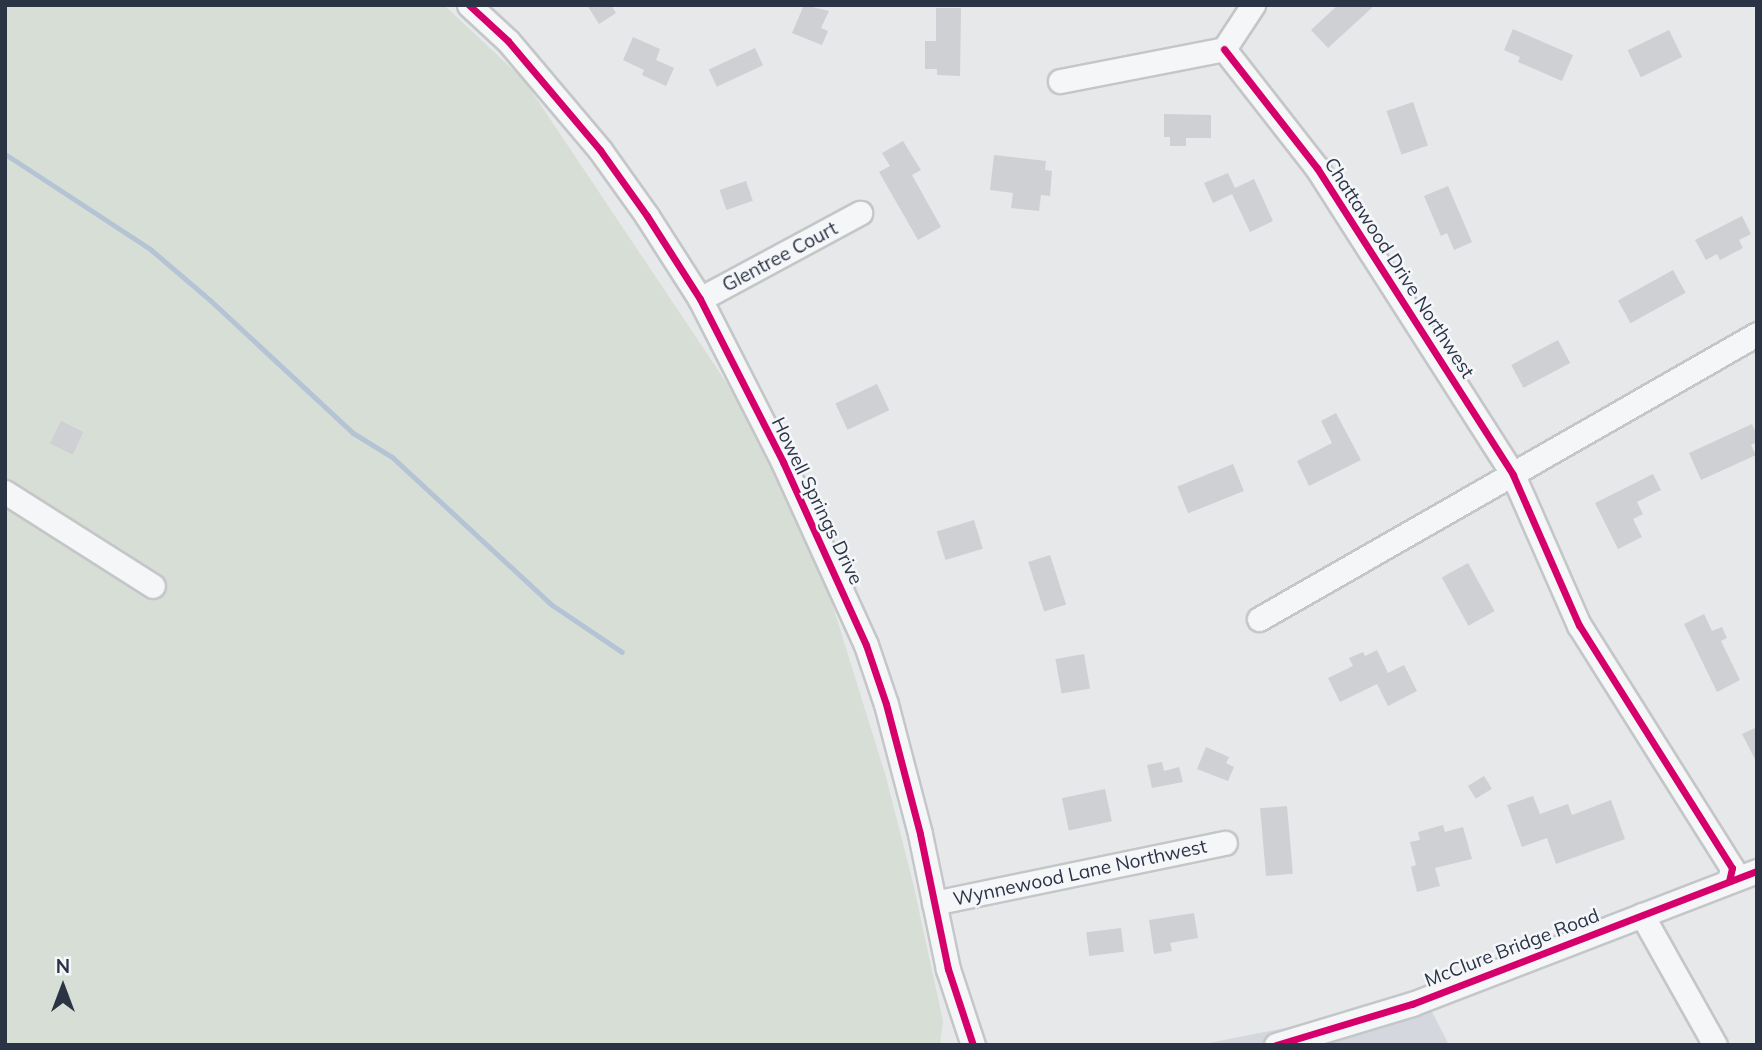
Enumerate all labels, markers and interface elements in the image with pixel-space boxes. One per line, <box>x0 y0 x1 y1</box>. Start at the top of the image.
street label: Chattawood Drive Northwest <box>1319 154 1479 382</box>
street label: Glentree Court <box>719 217 841 297</box>
street label: Howell Springs Drive <box>767 414 867 588</box>
street label: Wynnewood Lane Northwest <box>951 835 1209 911</box>
street label: McClure Bridge Road <box>1421 904 1603 992</box>
north arrow <box>28 952 98 1022</box>
text: N <box>56 954 70 978</box>

